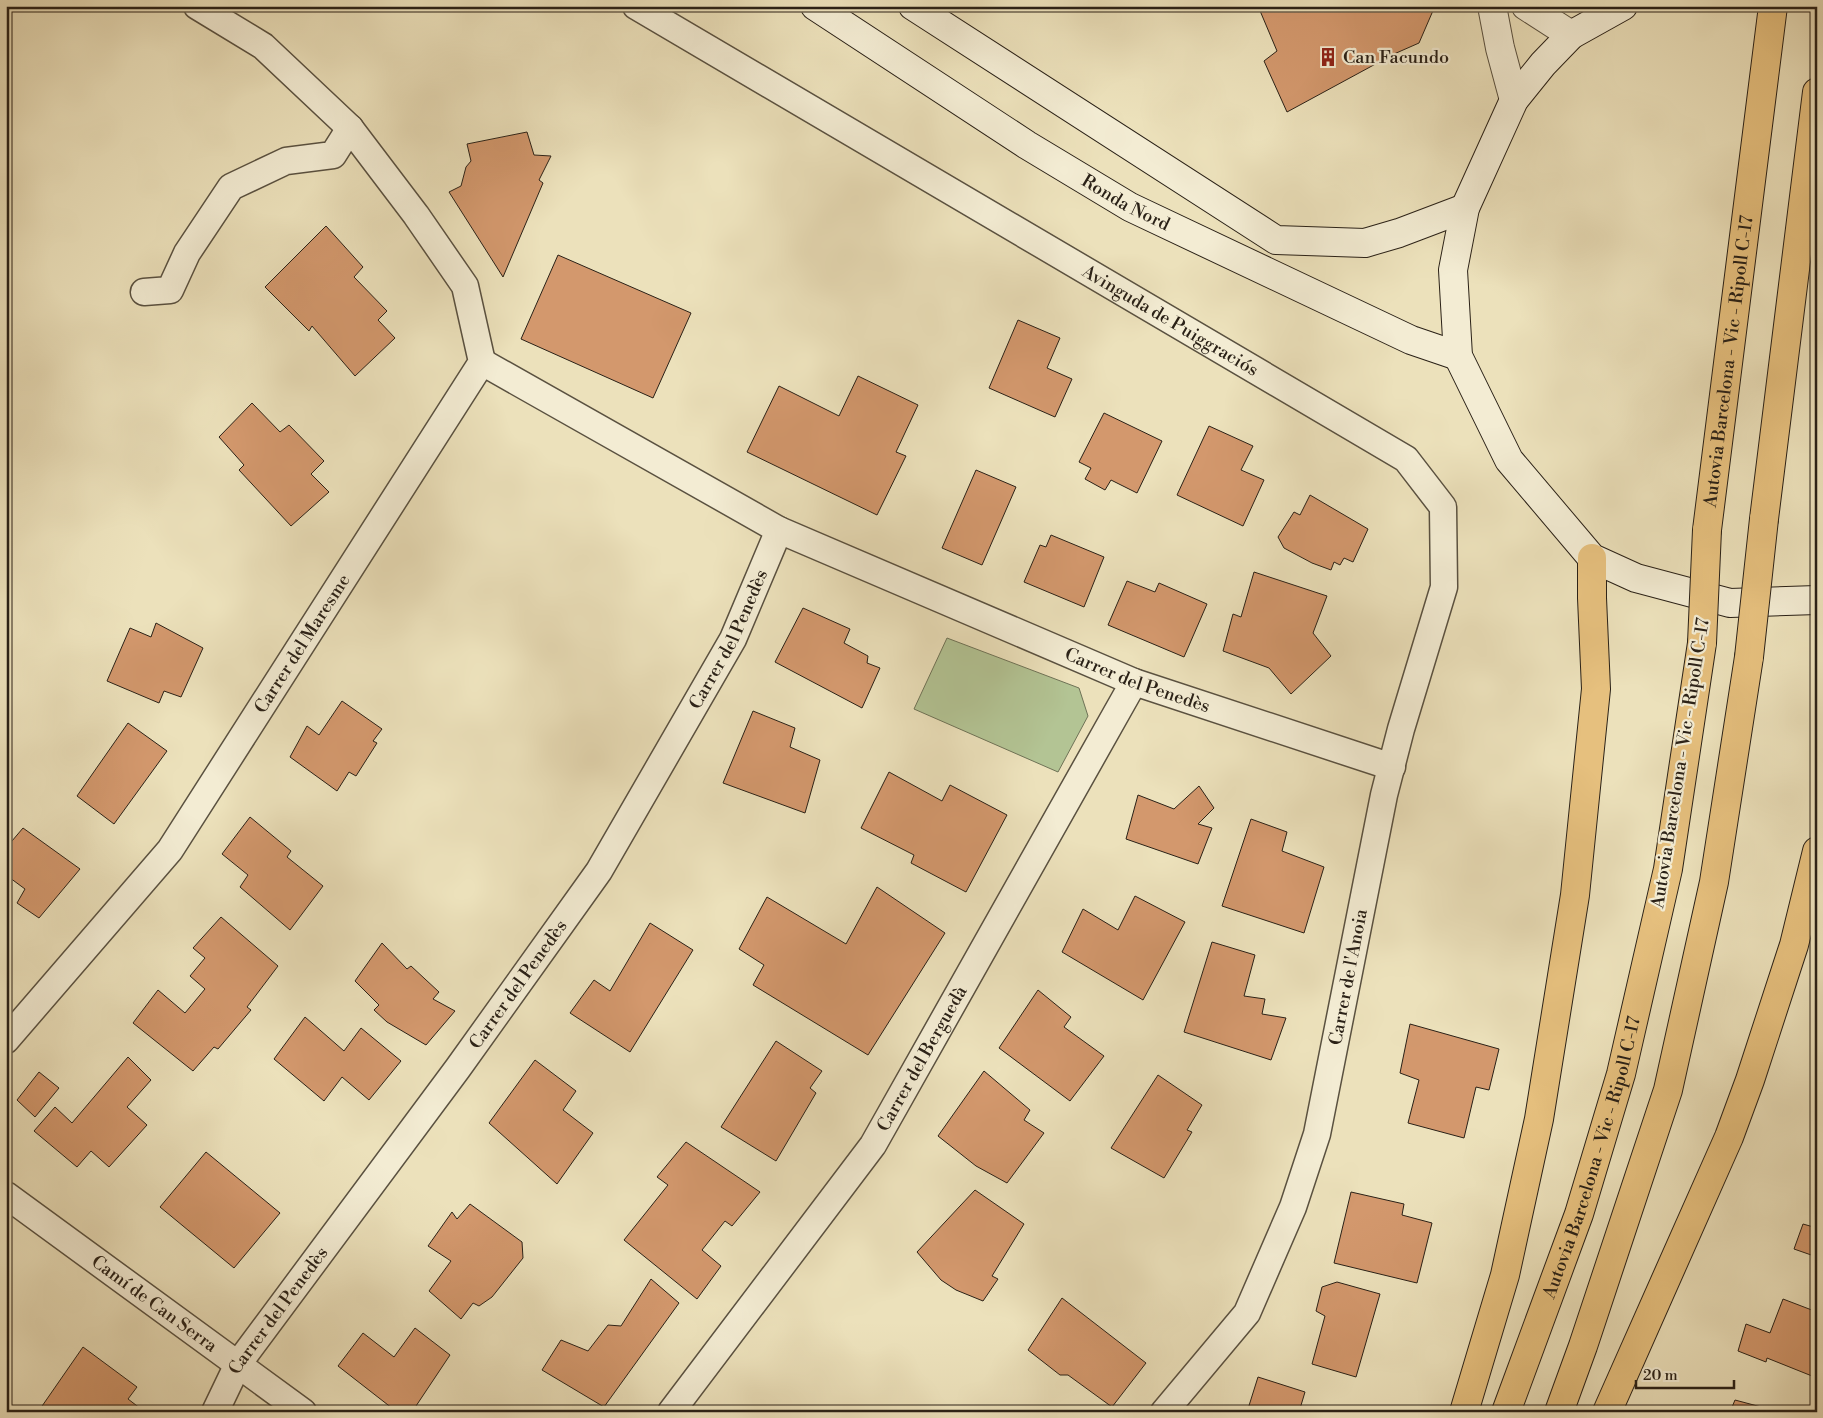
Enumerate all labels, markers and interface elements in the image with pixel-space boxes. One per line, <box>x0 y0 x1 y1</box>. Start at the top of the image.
building icon: Can Facundo <box>1317 46 1339 68</box>
place label: Can Facundo <box>1343 46 1449 69</box>
street label: Ronda Nord <box>1077 170 1174 237</box>
street label: Autovia Barcelona - Vic - Ripoll C-17 <box>1699 214 1759 510</box>
street label: Avinguda de Puiggraciós <box>1077 260 1262 382</box>
street label: Carrer del Penedès <box>684 566 773 713</box>
street label: Carrer del Maresme <box>249 570 355 718</box>
street label: Autovia Barcelona - Vic - Ripoll C-17 <box>1646 616 1715 911</box>
street label: Carrer del Penedès <box>1061 643 1213 718</box>
street label: Carrer de l'Anoia <box>1324 906 1373 1047</box>
street label: Carrer del Penedès <box>464 915 572 1054</box>
street label: Carrer del Berguedà <box>872 981 973 1136</box>
street label: Autovia Barcelona - Vic - Ripoll C-17 <box>1537 1014 1646 1303</box>
street label: Carrer del Penedès <box>224 1242 333 1378</box>
street label: Camí de Can Serra <box>87 1250 222 1358</box>
scale bar <box>1636 1358 1733 1390</box>
text: 20 m <box>1643 1366 1678 1385</box>

